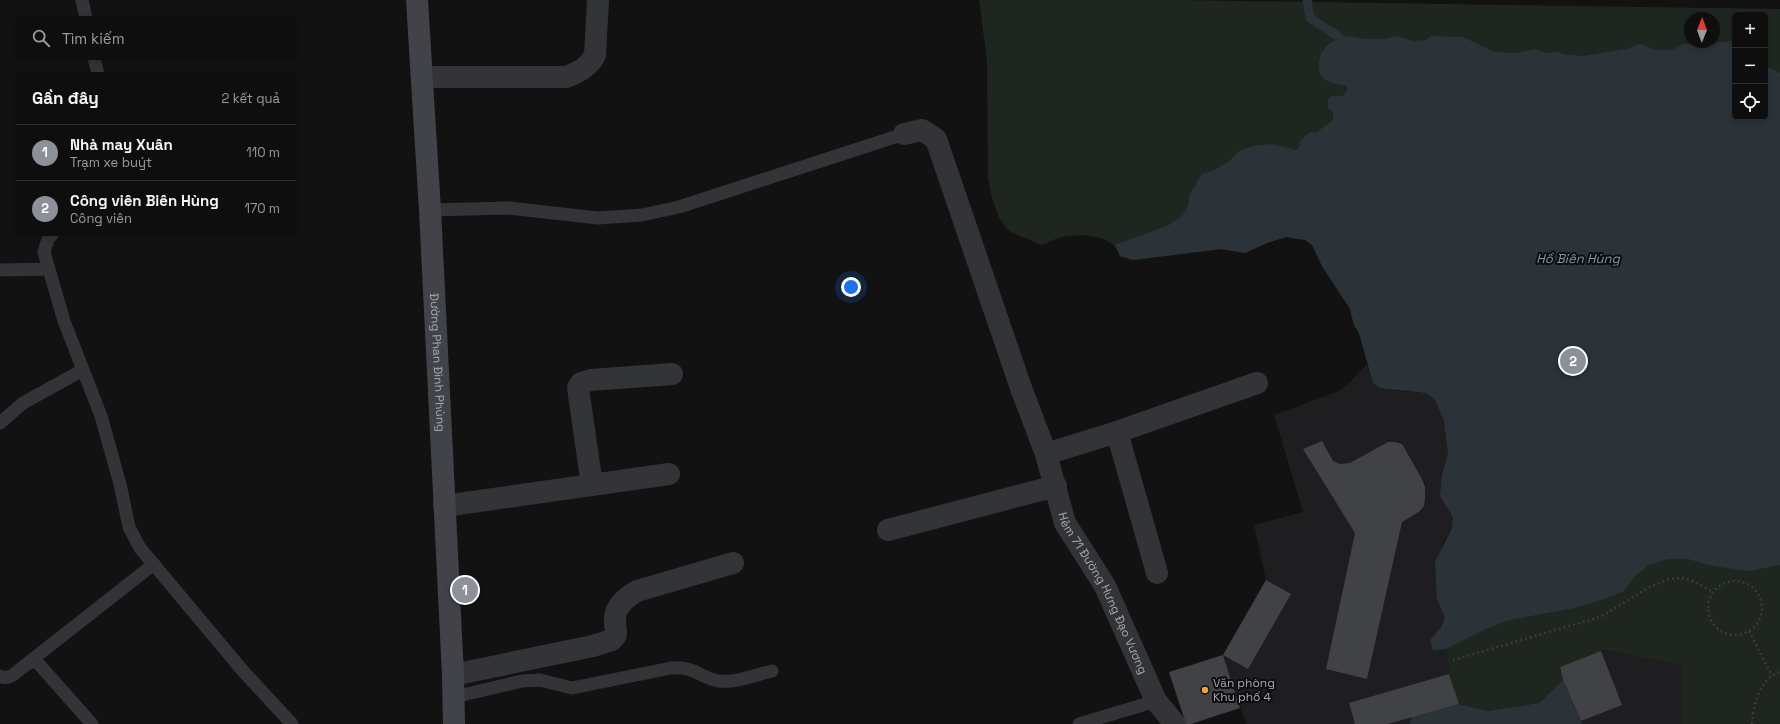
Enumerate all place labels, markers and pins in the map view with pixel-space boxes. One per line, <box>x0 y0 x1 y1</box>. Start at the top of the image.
pin: 2 <box>1560 346 1586 376</box>
pin: 1 <box>452 575 478 605</box>
place label: Văn phòng Khu phố 4 <box>1213 675 1275 705</box>
marker: Văn phòng Khu phố 4 <box>1200 685 1210 695</box>

